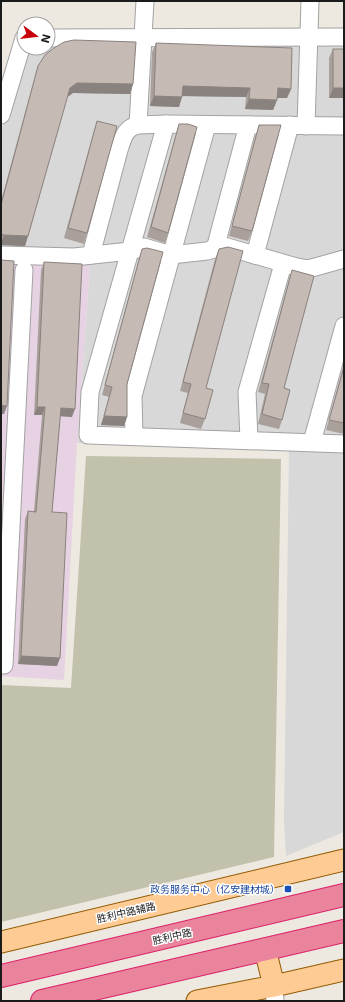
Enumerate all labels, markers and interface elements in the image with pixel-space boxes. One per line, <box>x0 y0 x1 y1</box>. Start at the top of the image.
north arrow <box>16 16 56 56</box>
text: N <box>38 33 54 44</box>
place label: 政务服务中心（亿安建材城） <box>150 883 280 895</box>
marker: 政务服务中心（亿安建材城） <box>283 884 293 894</box>
street label: 胜利中路辅路 <box>95 899 157 925</box>
street label: 胜利中路 <box>151 926 193 946</box>

